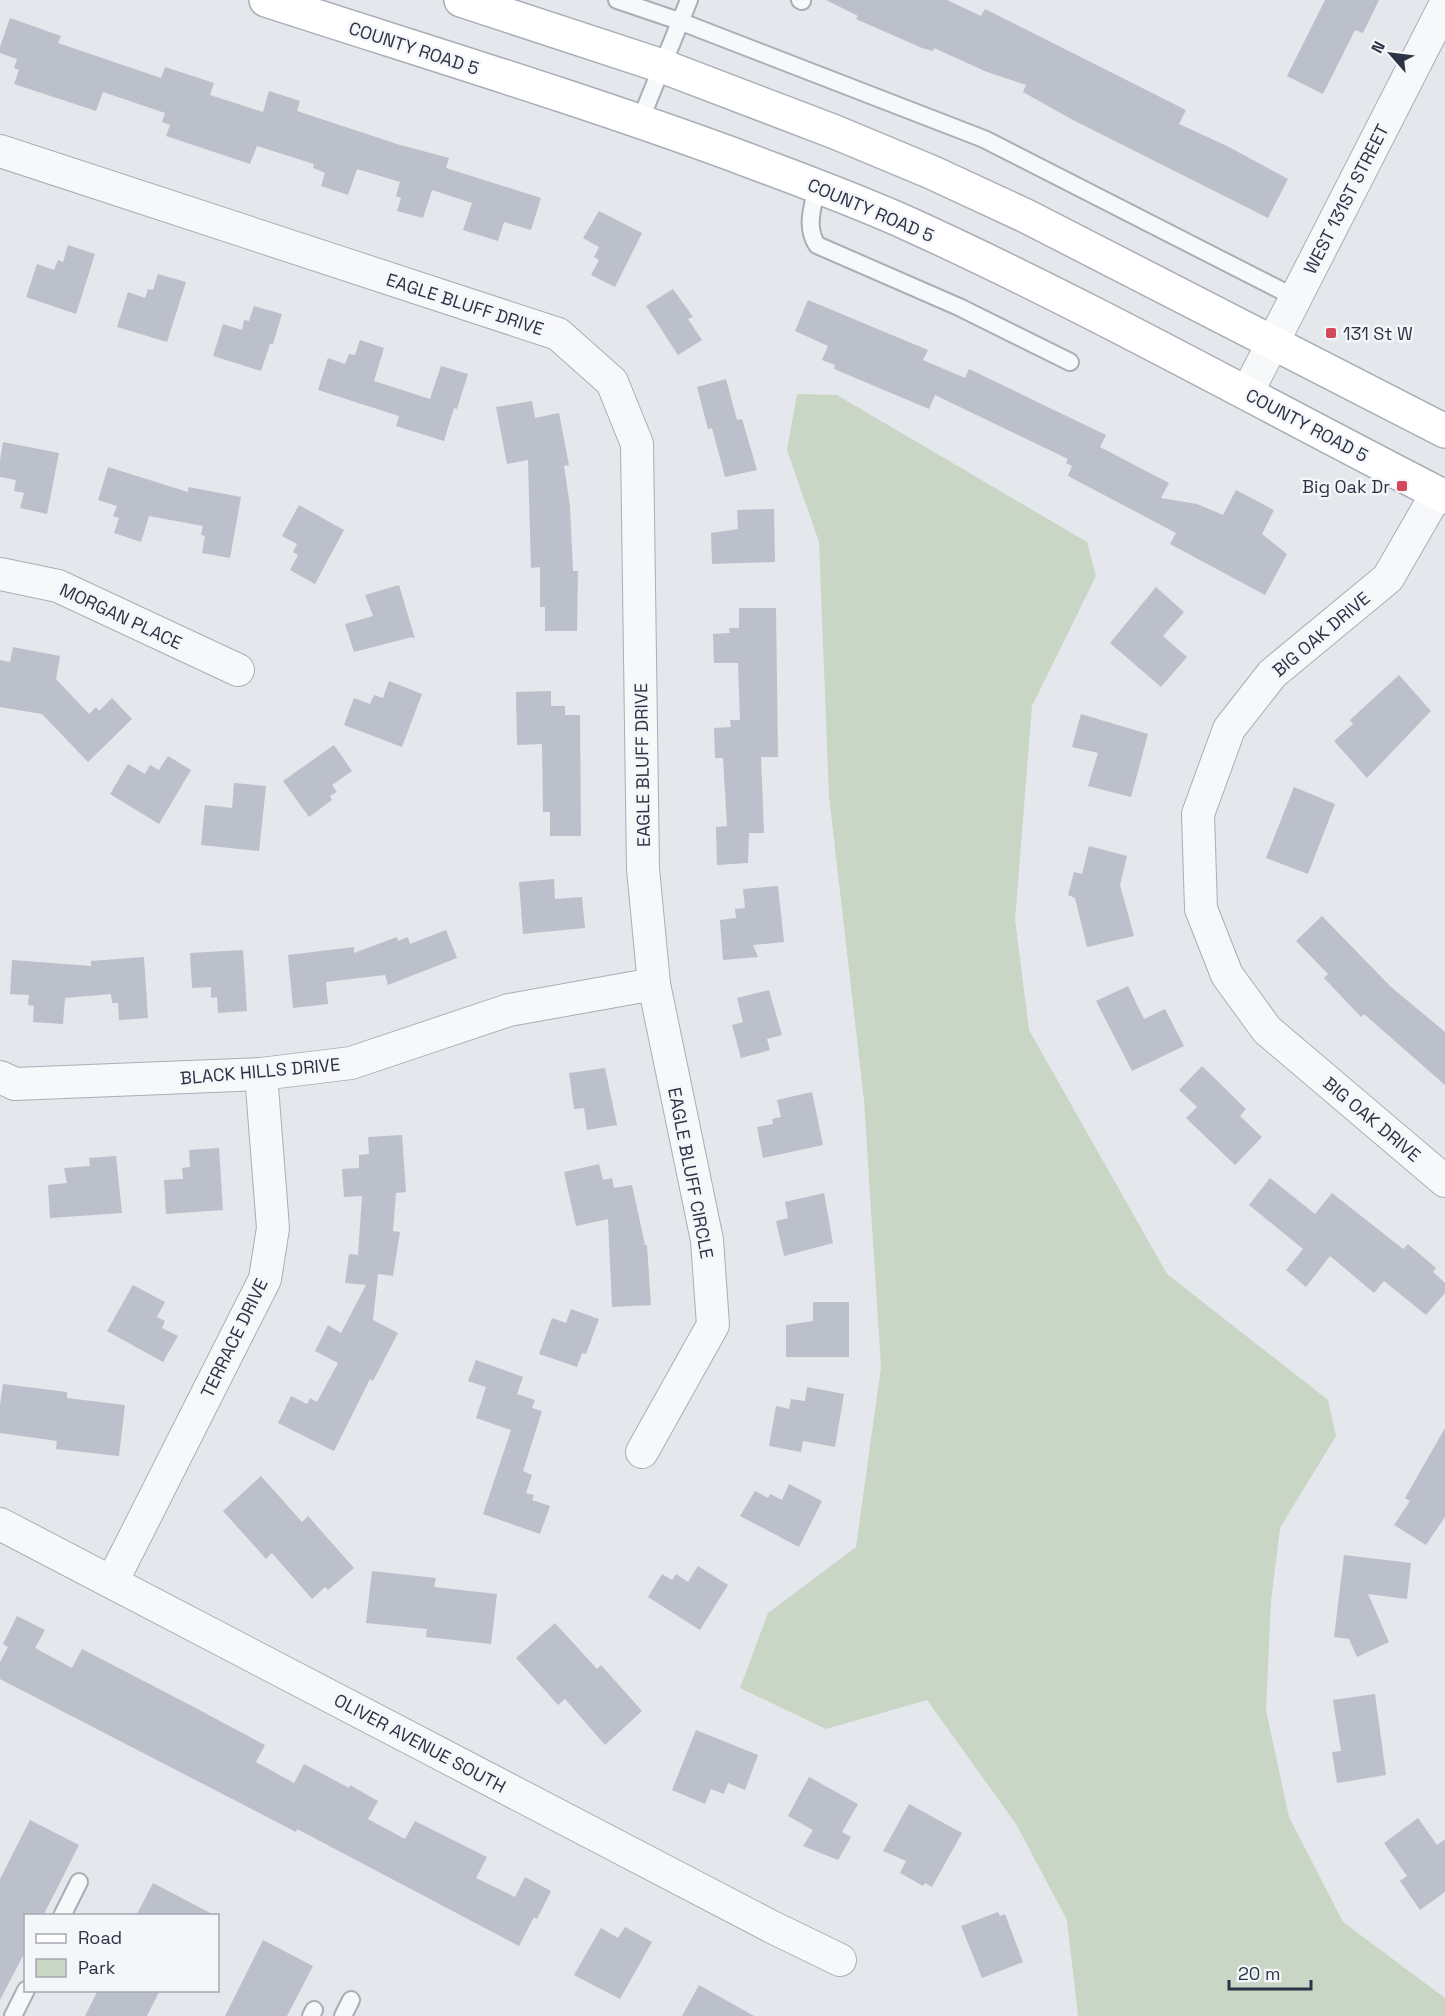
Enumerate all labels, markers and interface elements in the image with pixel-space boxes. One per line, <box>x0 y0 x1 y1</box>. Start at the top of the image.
street label: COUNTY ROAD 5 <box>346 16 482 80</box>
north arrow <box>1361 24 1421 84</box>
text: N <box>1366 38 1390 57</box>
street label: WEST 131ST STREET <box>1298 120 1394 278</box>
street label: COUNTY ROAD 5 <box>804 173 938 247</box>
street label: EAGLE BLUFF DRIVE <box>383 268 547 340</box>
place label: 131 St W <box>1343 322 1413 345</box>
marker: 131 St W <box>1324 326 1338 340</box>
street label: COUNTY ROAD 5 <box>1242 383 1372 467</box>
place label: Big Oak Dr <box>1302 475 1390 498</box>
marker: Big Oak Dr <box>1395 479 1409 493</box>
street label: MORGAN PLACE <box>56 578 186 654</box>
street label: BIG OAK DRIVE <box>1267 586 1375 682</box>
street label: EAGLE BLUFF DRIVE <box>629 683 655 847</box>
street label: BLACK HILLS DRIVE <box>179 1053 341 1089</box>
street label: BIG OAK DRIVE <box>1318 1071 1426 1167</box>
street label: EAGLE BLUFF CIRCLE <box>663 1085 719 1261</box>
street label: TERRACE DRIVE <box>195 1275 273 1401</box>
street label: OLIVER AVENUE SOUTH <box>330 1688 510 1798</box>
legend <box>24 1914 219 1992</box>
text: Road <box>78 1926 122 1949</box>
scale bar <box>1229 1953 1312 1991</box>
text: Park <box>78 1956 116 1979</box>
text: 20 m <box>1238 1962 1281 1985</box>

